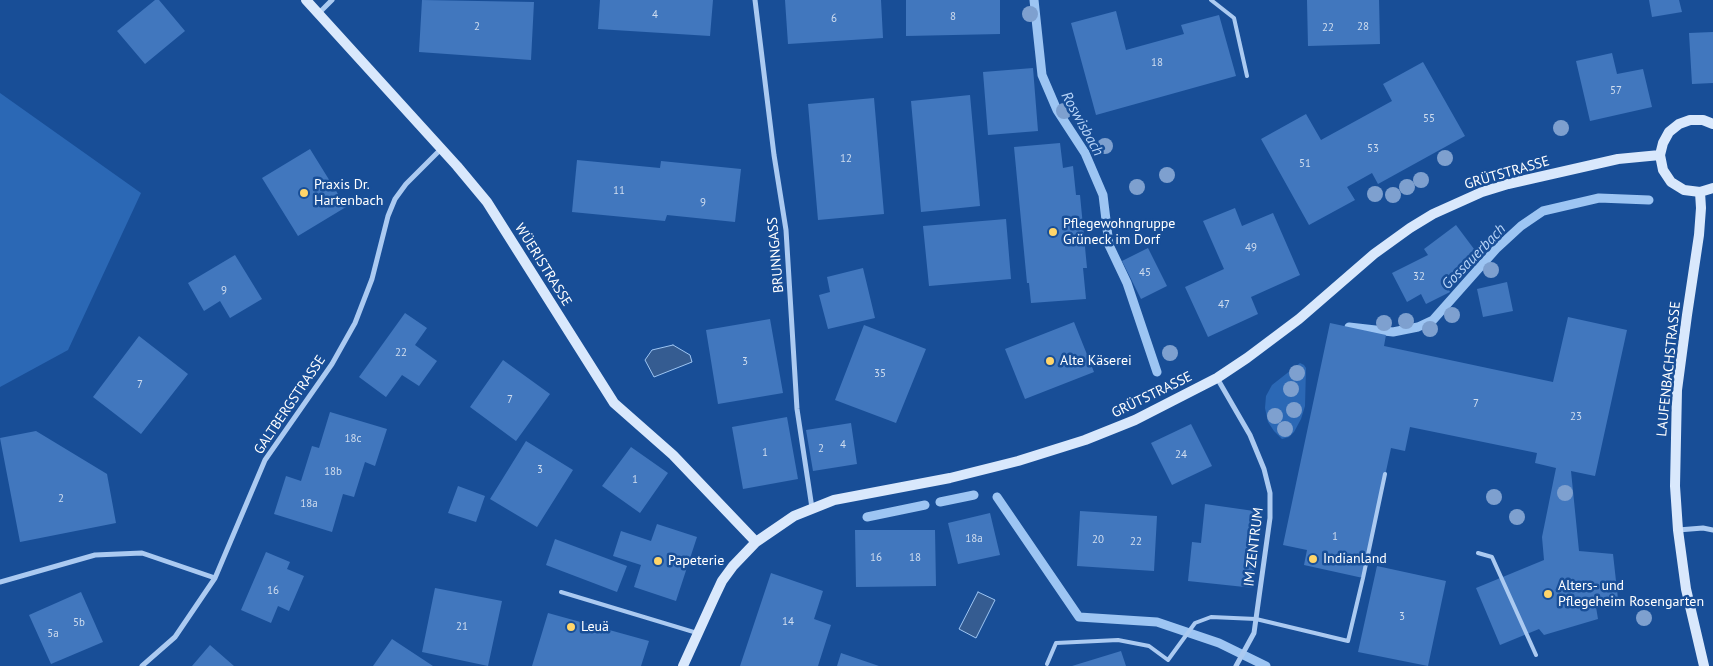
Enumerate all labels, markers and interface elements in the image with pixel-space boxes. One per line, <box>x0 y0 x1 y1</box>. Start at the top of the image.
house number: 4 <box>652 8 658 22</box>
house number: 8 <box>950 10 956 24</box>
house number: 6 <box>831 12 837 26</box>
house number: 2 <box>474 20 480 34</box>
house number: 28 <box>1357 20 1369 34</box>
house number: 22 <box>1322 21 1334 35</box>
house number: 18 <box>1151 56 1163 70</box>
house number: 57 <box>1610 84 1622 98</box>
water label: Roswisbach <box>1057 89 1107 159</box>
house number: 55 <box>1423 112 1435 126</box>
house number: 53 <box>1367 142 1379 156</box>
house number: 12 <box>840 152 852 166</box>
street label: GRÜTSTRASSE <box>1463 153 1551 193</box>
house number: 51 <box>1299 157 1311 171</box>
place label: Praxis Dr. Hartenbach <box>314 177 383 210</box>
house number: 11 <box>613 184 625 198</box>
marker: Praxis Dr. Hartenbach <box>298 187 310 199</box>
house number: 9 <box>700 196 706 210</box>
street label: BRUNNGASS <box>764 216 788 294</box>
place label: Pflegewohngruppe Grüneck im Dorf <box>1063 216 1175 248</box>
water label: Gossauerbach <box>1438 220 1510 294</box>
street label: WÜERISTRASSE <box>511 221 575 309</box>
marker: Pflegewohngruppe Grüneck im Dorf <box>1047 226 1059 238</box>
house number: 49 <box>1245 241 1257 255</box>
house number: 45 <box>1139 266 1151 280</box>
house number: 32 <box>1413 270 1425 284</box>
house number: 9 <box>221 284 227 298</box>
house number: 47 <box>1218 298 1230 312</box>
street label: LAUFENBACHSTRASSE <box>1654 301 1684 437</box>
house number: 22 <box>395 346 407 360</box>
street label: GALTBERGSTRASSE <box>251 352 329 458</box>
place label: Alte Käserei <box>1060 353 1132 369</box>
house number: 3 <box>742 355 748 369</box>
marker: Alte Käserei <box>1044 355 1056 367</box>
house number: 35 <box>874 367 886 381</box>
street label: GRÜTSTRASSE <box>1109 368 1195 422</box>
house number: 7 <box>137 378 143 392</box>
house number: 7 <box>507 393 513 407</box>
house number: 7 <box>1473 397 1479 411</box>
house number: 23 <box>1570 410 1582 424</box>
house number: 18c <box>345 432 361 446</box>
house number: 4 <box>840 438 846 452</box>
house number: 2 <box>818 442 824 456</box>
house number: 1 <box>762 446 768 460</box>
house number: 24 <box>1175 448 1187 462</box>
house number: 3 <box>537 463 543 477</box>
house number: 18b <box>324 465 342 479</box>
house number: 1 <box>632 473 638 487</box>
house number: 2 <box>58 492 64 506</box>
house number: 18a <box>300 497 318 511</box>
street label: IM ZENTRUM <box>1241 506 1267 588</box>
house number: 1 <box>1332 530 1338 544</box>
house number: 18a <box>965 532 983 546</box>
house number: 20 <box>1092 533 1104 547</box>
house number: 22 <box>1130 535 1142 549</box>
house number: 16 <box>870 551 882 565</box>
house number: 18 <box>909 551 921 565</box>
place label: Indianland <box>1323 551 1387 567</box>
place label: Papeterie <box>668 553 724 569</box>
marker: Indianland <box>1307 553 1319 565</box>
marker: Papeterie <box>652 555 664 567</box>
place label: Alters- und Pflegeheim Rosengarten <box>1558 578 1704 610</box>
house number: 16 <box>267 584 279 598</box>
marker: Alters- und Pflegeheim Rosengarten <box>1542 588 1554 600</box>
house number: 3 <box>1399 610 1405 624</box>
house number: 14 <box>782 615 794 629</box>
house number: 5b <box>73 616 85 630</box>
place label: Leuä <box>581 619 609 635</box>
house number: 21 <box>456 620 468 634</box>
marker: Leuä <box>565 621 577 633</box>
house number: 5a <box>47 627 59 641</box>

